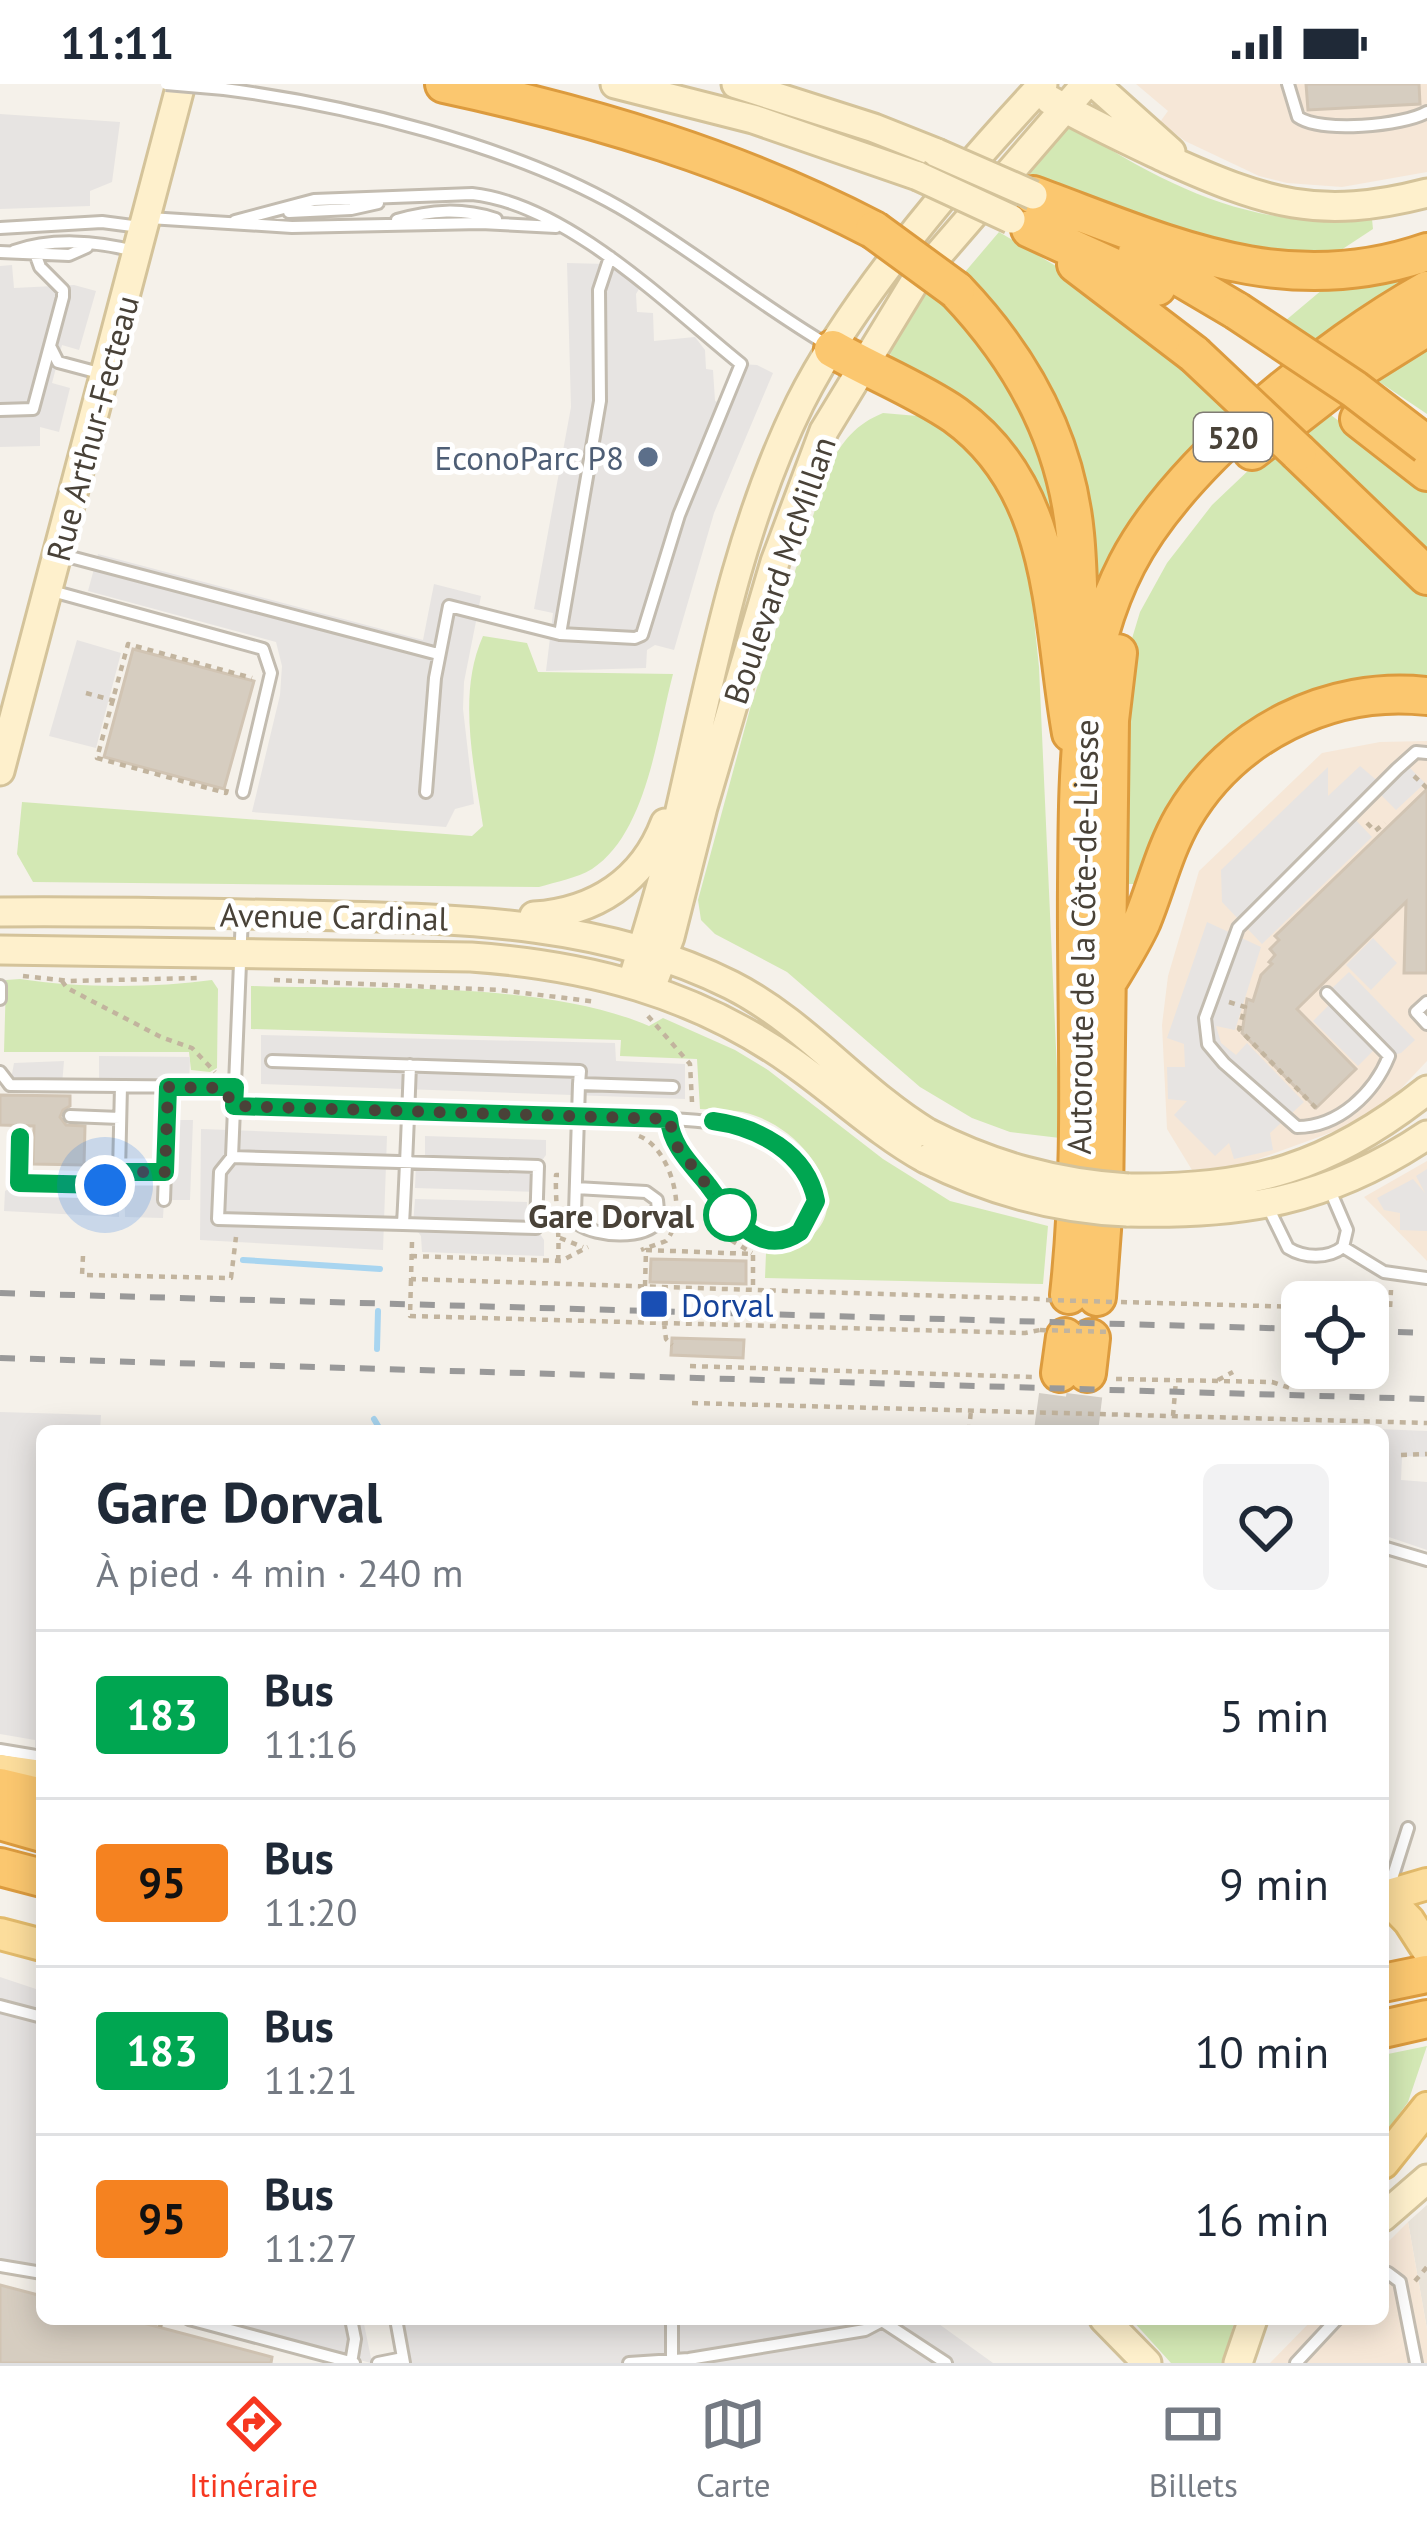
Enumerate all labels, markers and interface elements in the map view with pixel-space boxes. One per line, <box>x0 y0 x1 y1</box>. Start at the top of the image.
text: 11:11 <box>60 13 174 71</box>
street label: Rue Arthur-Fecteau <box>36 290 148 566</box>
road number: 520 <box>1194 413 1272 461</box>
street label: Boulevard McMillan <box>713 431 845 709</box>
place label: EconoParc P8 <box>435 436 624 479</box>
marker: EconoParc P8 <box>635 444 661 470</box>
street label: Autoroute de la Côte-de-Liesse <box>1057 719 1107 1155</box>
street label: Avenue Cardinal <box>219 893 449 939</box>
your location <box>75 1155 135 1215</box>
marker: Gare Dorval <box>705 1190 755 1240</box>
place label: Gare Dorval <box>528 1194 694 1237</box>
map controls <box>1281 1281 1389 1389</box>
button: locate <box>1281 1281 1389 1389</box>
place label: Dorval <box>681 1283 774 1326</box>
marker: Dorval <box>638 1288 670 1320</box>
button: heart <box>1203 1464 1329 1590</box>
text: Gare Dorval <box>96 1465 382 1539</box>
text: À pied · 4 min · 240 m <box>96 1547 463 1598</box>
text: Bus <box>264 1660 334 1718</box>
text: 5 min <box>1219 1686 1329 1744</box>
text: 183 <box>126 1687 198 1742</box>
text: 11:16 <box>264 1718 358 1769</box>
text: Bus <box>264 1828 334 1886</box>
text: 9 min <box>1219 1854 1329 1912</box>
text: 95 <box>138 1855 186 1910</box>
text: 11:20 <box>264 1886 358 1937</box>
text: Bus <box>264 1996 334 2054</box>
text: 10 min <box>1195 2022 1329 2080</box>
text: 183 <box>126 2023 198 2078</box>
text: 11:21 <box>264 2054 358 2105</box>
text: Bus <box>264 2164 334 2222</box>
text: 16 min <box>1195 2190 1329 2248</box>
text: 95 <box>138 2191 186 2246</box>
text: 11:27 <box>264 2222 358 2273</box>
tab: Itinéraire <box>189 2391 318 2506</box>
tab: Carte <box>696 2391 771 2506</box>
tab: Billets <box>1149 2391 1238 2506</box>

